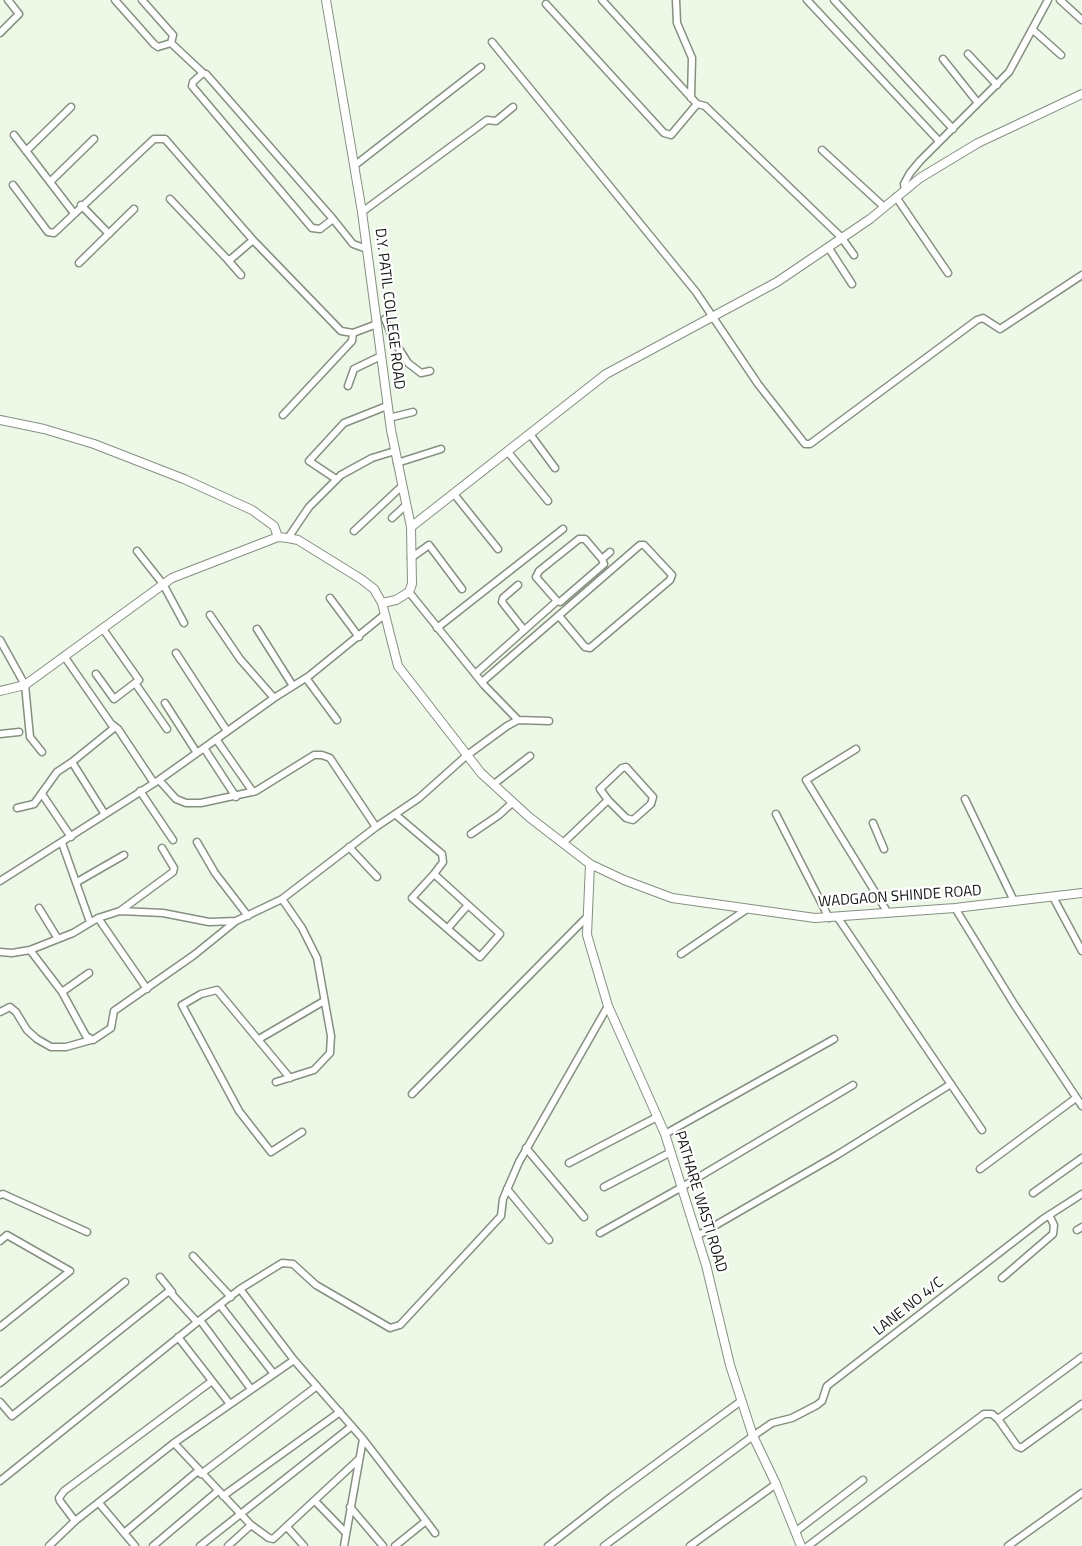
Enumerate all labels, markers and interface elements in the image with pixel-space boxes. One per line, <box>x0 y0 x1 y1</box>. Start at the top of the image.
street label: D.Y. PATIL COLLEGE ROAD <box>370 227 408 391</box>
street label: WADGAON SHINDE ROAD <box>818 882 982 912</box>
street label: PATHARE WASTI ROAD <box>670 1129 730 1275</box>
street label: LANE NO 4/C <box>870 1274 948 1340</box>

